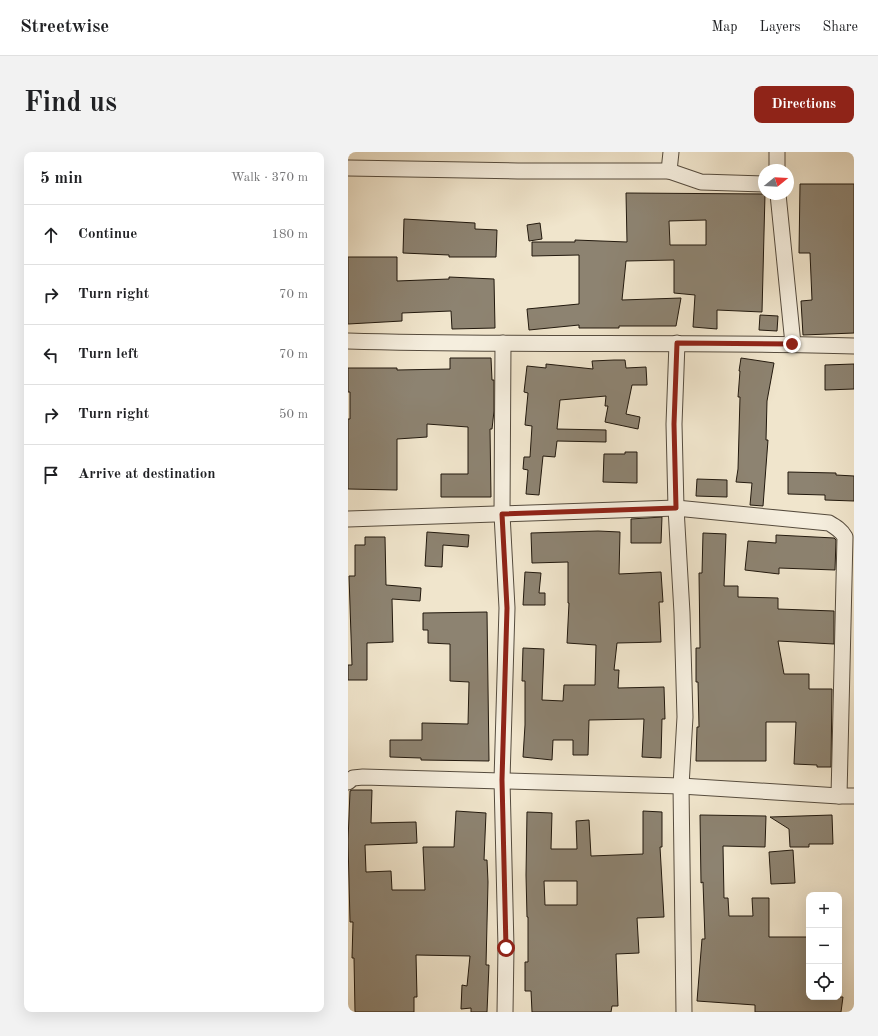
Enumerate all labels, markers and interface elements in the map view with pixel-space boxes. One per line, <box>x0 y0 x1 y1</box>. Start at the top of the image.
text: Streetwise <box>20 18 109 37</box>
text: Map <box>712 20 738 34</box>
text: Layers <box>760 20 801 34</box>
text: Share <box>823 20 858 34</box>
button: Directions <box>754 86 854 123</box>
text: Find us <box>24 90 117 118</box>
north arrow <box>758 164 794 200</box>
text: 5 min <box>40 170 83 187</box>
text: Walk · 370 m <box>231 171 308 184</box>
icon: ahead <box>40 224 62 246</box>
text: Continue <box>78 227 137 242</box>
text: 180 m <box>271 228 308 241</box>
icon: right <box>40 284 62 306</box>
text: Turn right <box>78 287 149 302</box>
text: 70 m <box>279 288 308 301</box>
route end <box>783 335 801 353</box>
icon: left <box>40 344 62 366</box>
text: Turn left <box>78 347 138 362</box>
text: 70 m <box>279 348 308 361</box>
icon: right <box>40 404 62 426</box>
text: Turn right <box>78 407 149 422</box>
text: 50 m <box>279 408 308 421</box>
icon: arrive <box>40 464 62 486</box>
text: Arrive at destination <box>78 467 216 482</box>
map controls <box>806 892 842 1000</box>
button: + <box>806 892 842 928</box>
button: − <box>806 928 842 964</box>
route start <box>497 939 515 957</box>
button: locate <box>806 964 842 1000</box>

